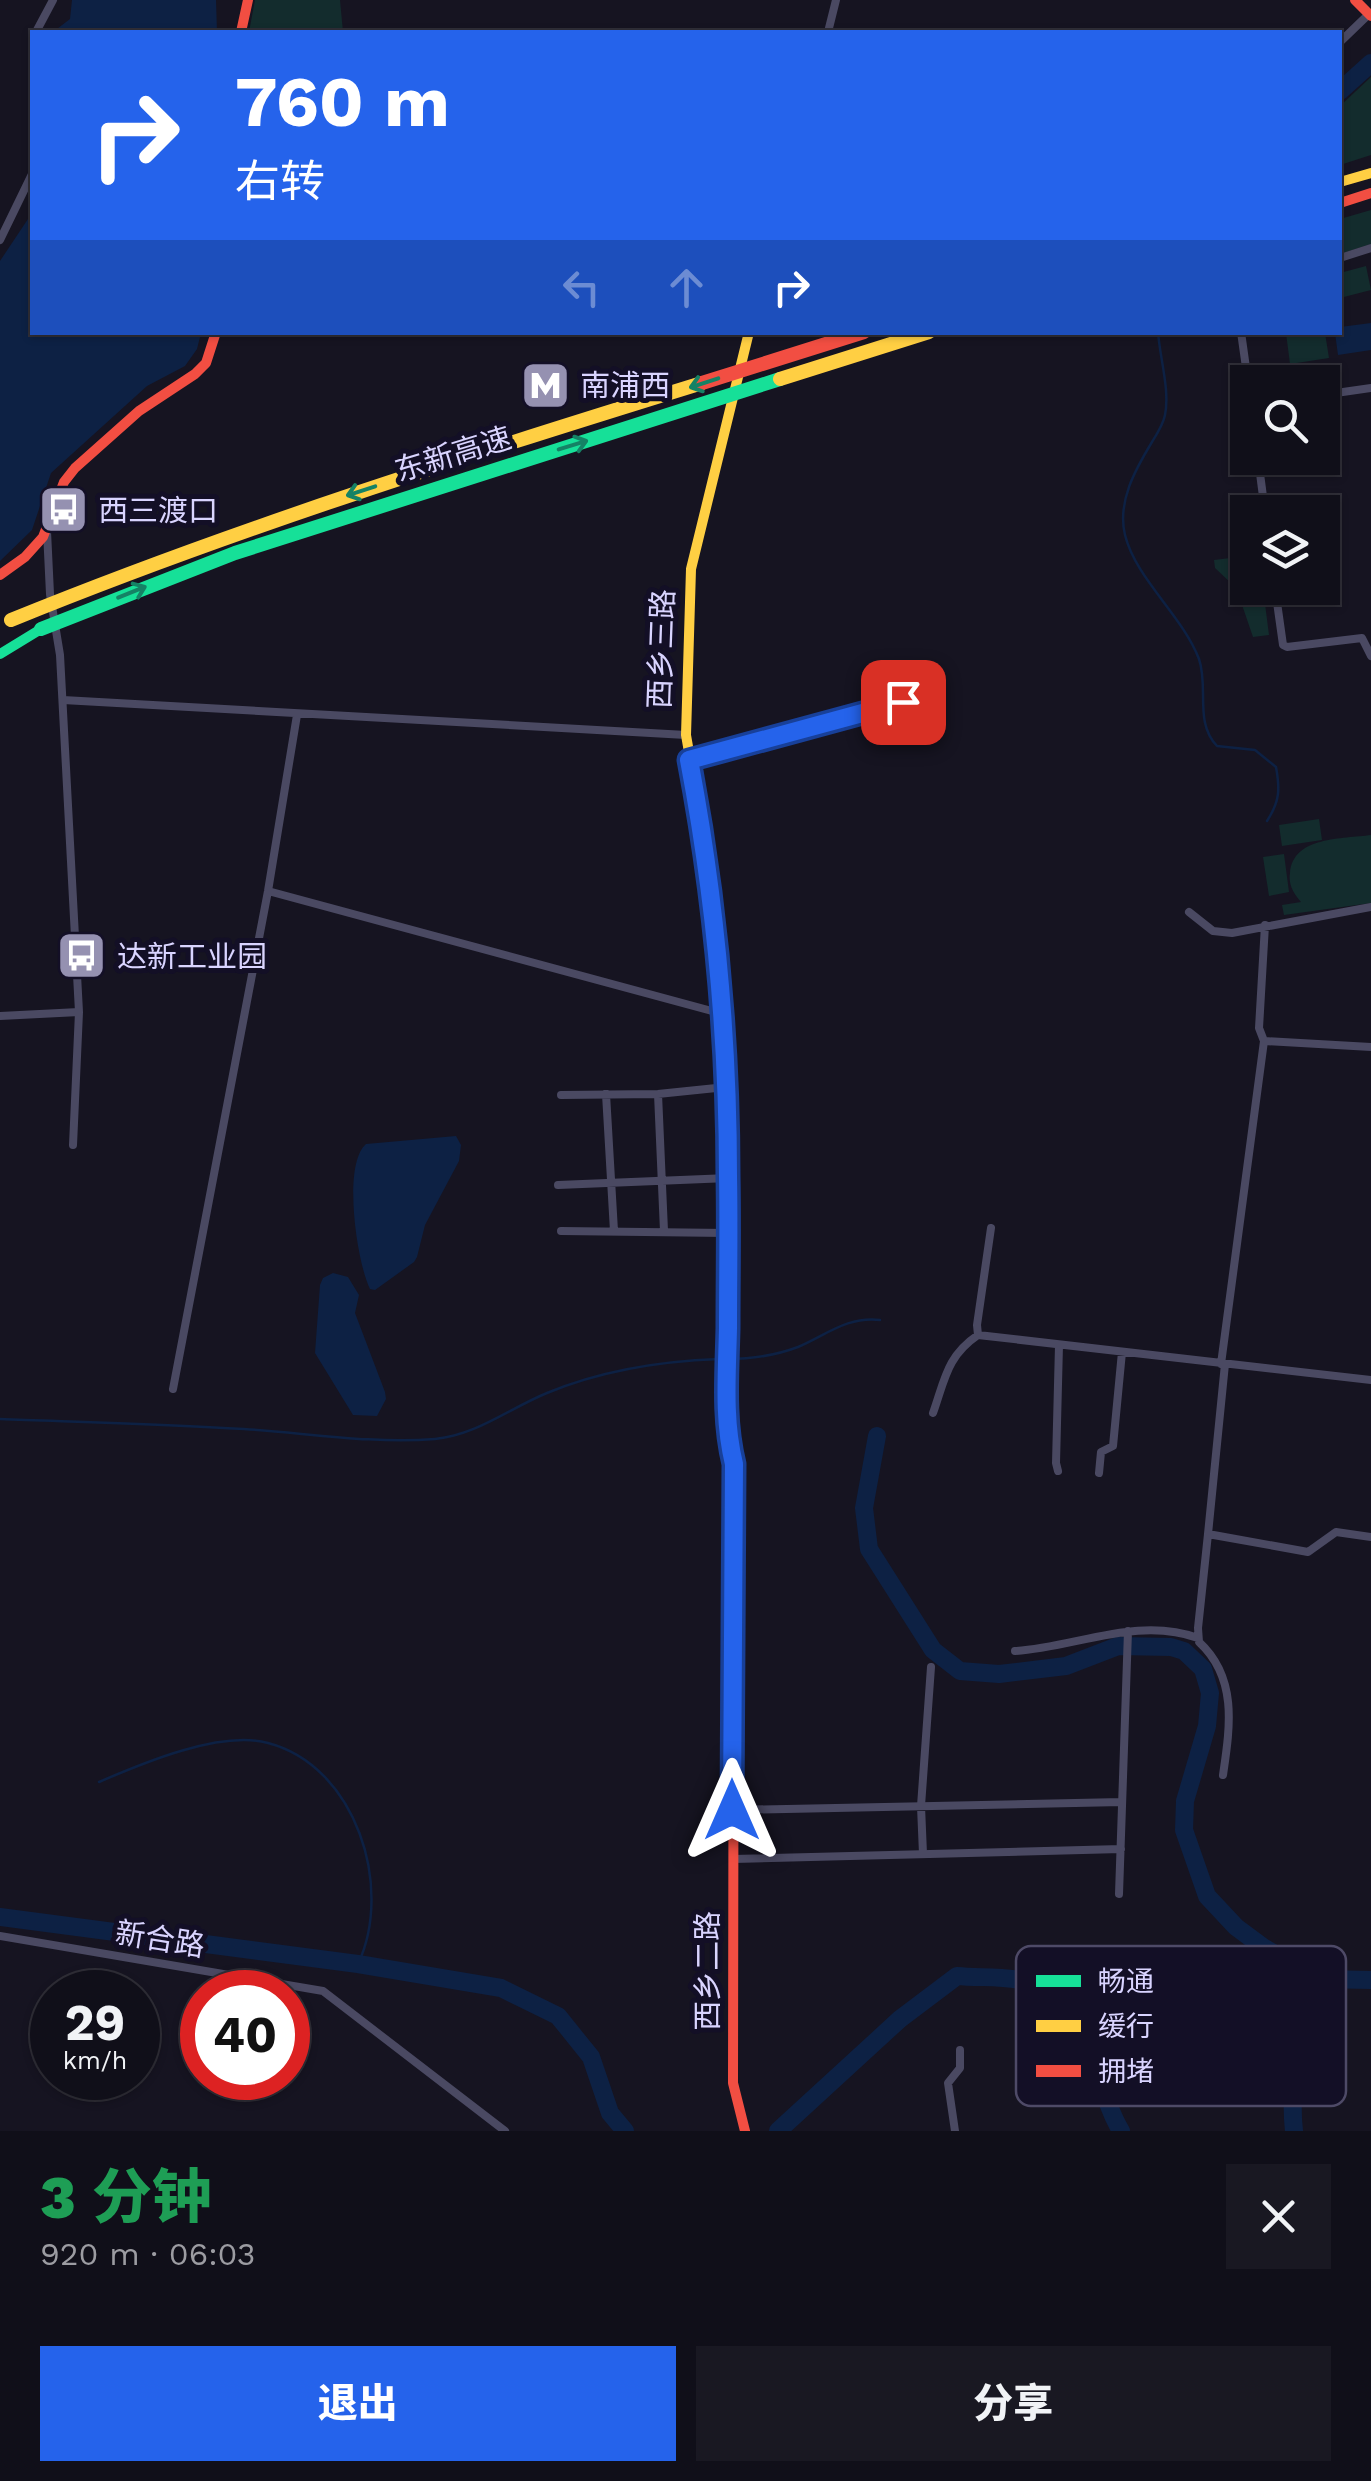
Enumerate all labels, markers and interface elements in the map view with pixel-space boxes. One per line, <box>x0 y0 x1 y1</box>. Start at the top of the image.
text: 760 m <box>235 61 450 143</box>
icon: right <box>70 70 200 200</box>
text: 右转 <box>235 155 325 208</box>
icon: left <box>554 260 609 315</box>
icon: ahead <box>659 260 714 315</box>
icon: right <box>764 260 819 315</box>
metro station icon: 南浦西 <box>519 359 571 411</box>
map controls <box>1230 365 1340 605</box>
button: search <box>1230 365 1340 475</box>
place label: 南浦西 <box>580 368 670 403</box>
one-way arrow <box>689 375 720 393</box>
street label: 东新高速 <box>391 420 515 488</box>
one-way arrow <box>556 435 588 453</box>
bus stop icon: 西三渡口 <box>37 484 89 536</box>
one-way arrow <box>346 484 377 502</box>
place label: 西三渡口 <box>98 493 218 528</box>
button: layers <box>1230 495 1340 605</box>
one-way arrow <box>116 581 146 599</box>
street label: 西乡三路 <box>641 588 681 710</box>
pin <box>861 660 946 745</box>
icon: arrive <box>876 675 931 730</box>
bus stop icon: 达新工业园 <box>56 930 108 982</box>
place label: 达新工业园 <box>117 939 267 974</box>
position arrow <box>680 1758 784 1862</box>
street label: 西乡二路 <box>690 1911 725 2031</box>
street label: 新合路 <box>113 1915 207 1963</box>
legend <box>1016 1946 1346 2106</box>
text: 畅通 <box>1098 1965 1154 1998</box>
speed limit sign: 40 <box>180 1970 310 2100</box>
text: 29 <box>65 1993 125 2052</box>
text: 缓行 <box>1098 2010 1154 2043</box>
text: km/h <box>63 2046 127 2075</box>
text: 拥堵 <box>1098 2055 1154 2088</box>
text: 3 分钟 <box>40 2162 212 2233</box>
button: close <box>1226 2164 1331 2269</box>
text: 920 m · 06:03 <box>40 2235 256 2273</box>
button: 退出 <box>40 2346 676 2461</box>
button: 分享 <box>696 2346 1331 2461</box>

